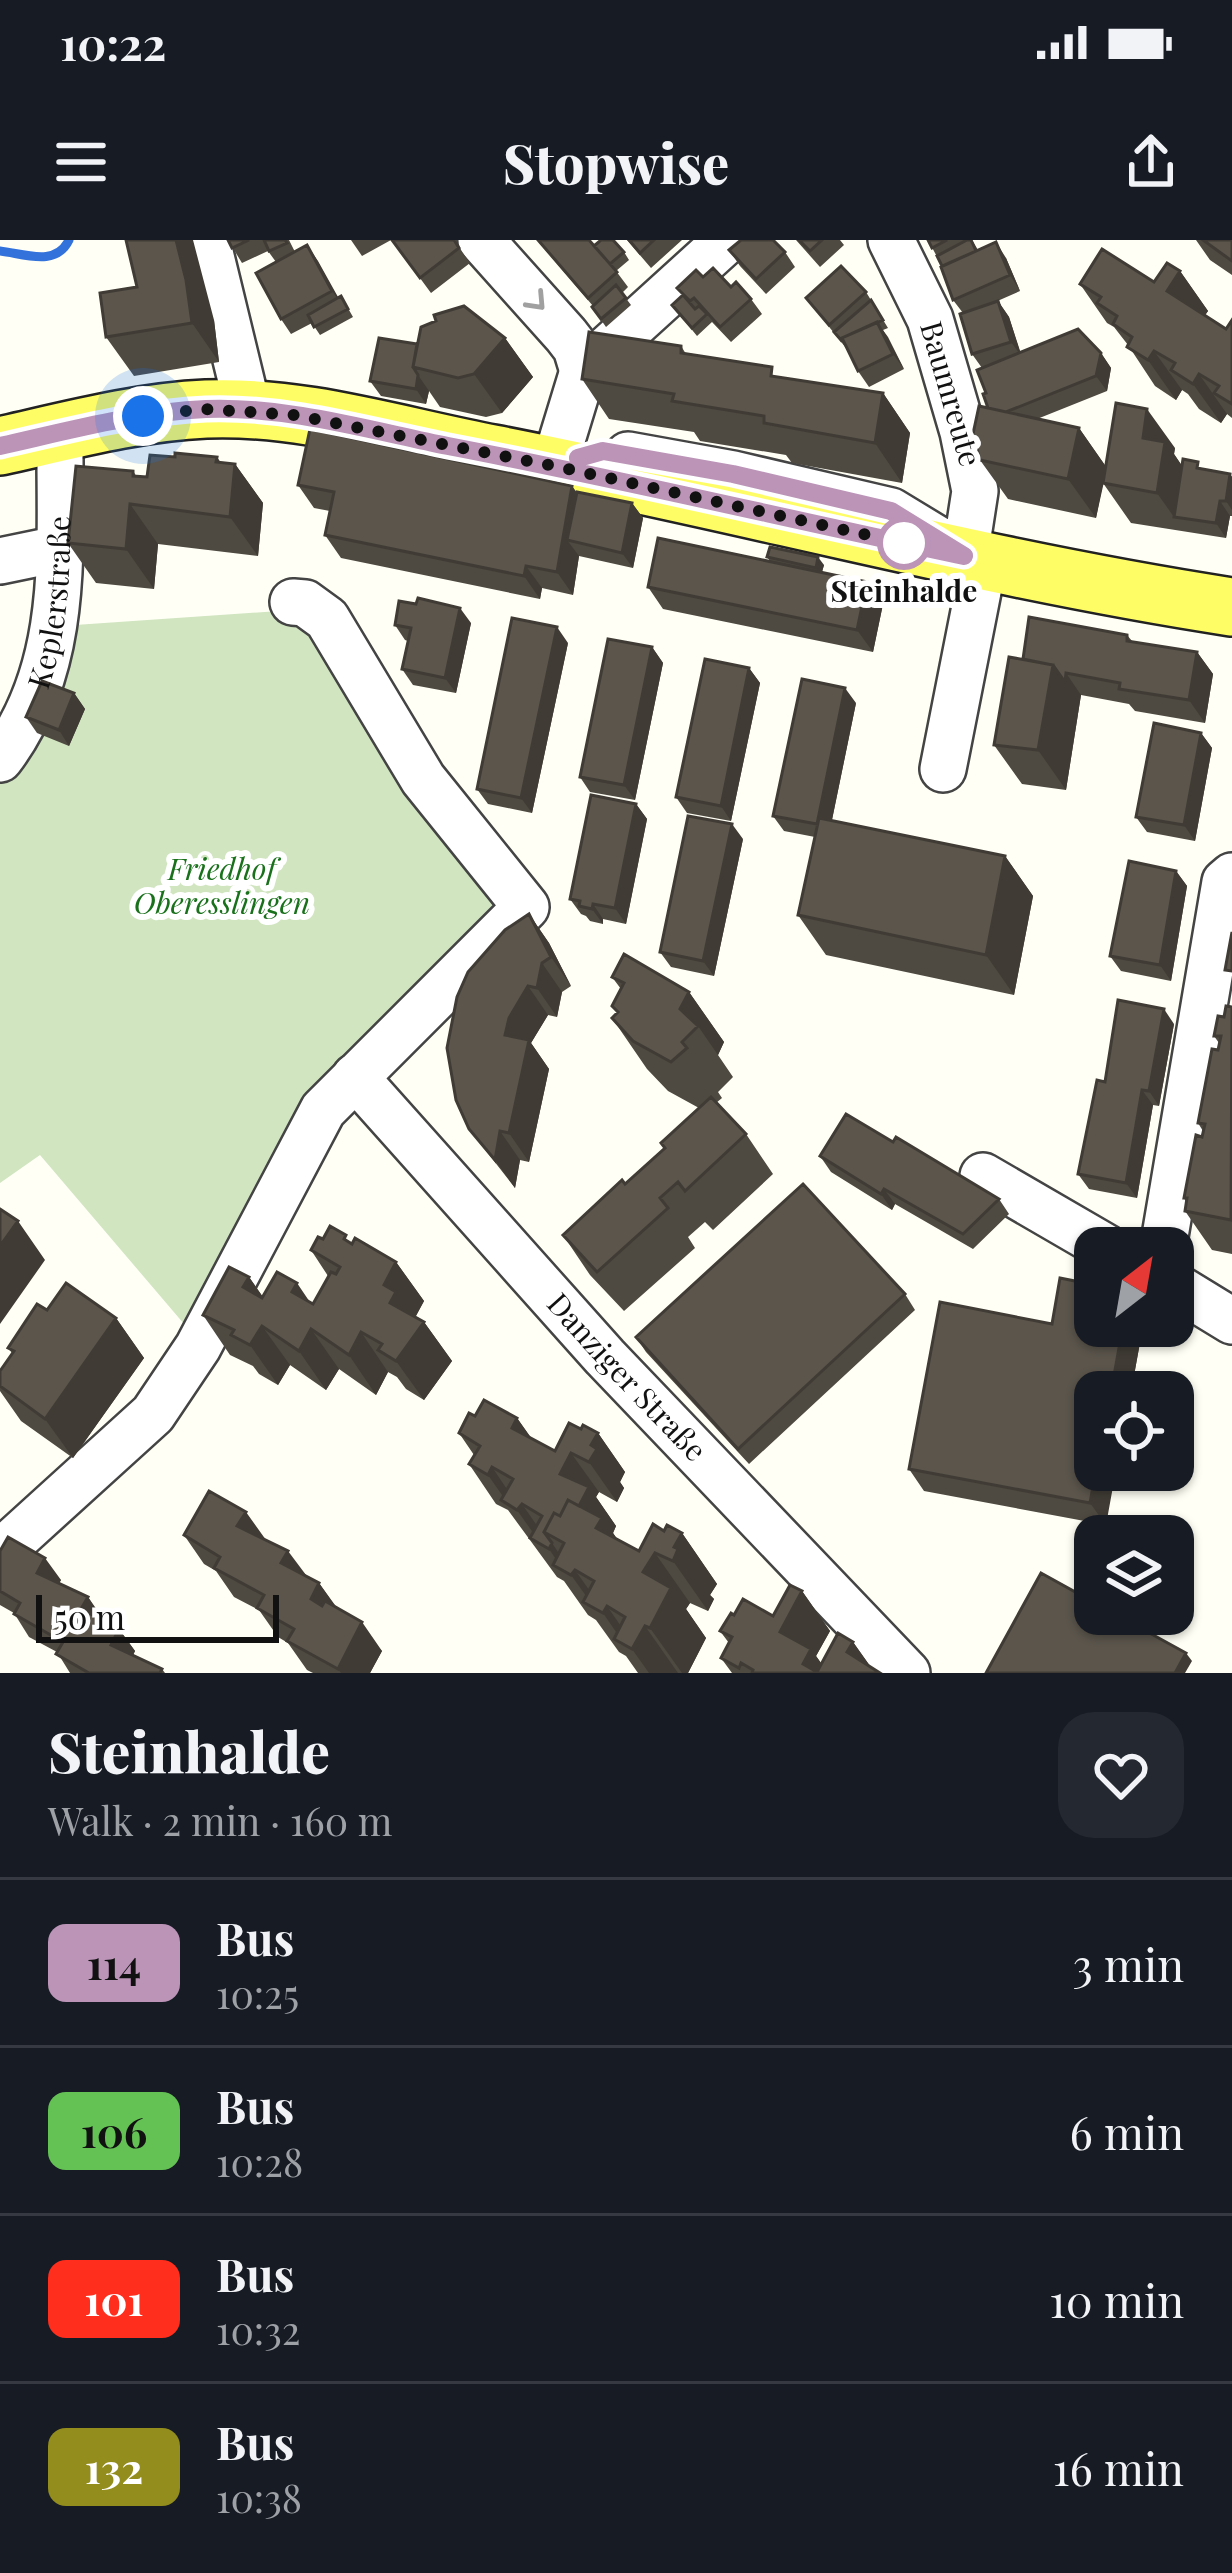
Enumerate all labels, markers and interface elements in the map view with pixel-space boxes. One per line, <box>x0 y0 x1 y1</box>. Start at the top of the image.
text: 10:22 <box>60 12 166 72</box>
text: Stopwise <box>503 126 729 198</box>
icon: menu <box>48 129 114 195</box>
icon: share <box>1118 129 1184 195</box>
one-way arrow <box>522 289 544 310</box>
street label: Baumreute <box>912 316 992 471</box>
your location <box>113 386 173 446</box>
street label: Keplerstraße <box>17 516 78 694</box>
marker: Steinhalde <box>879 518 929 568</box>
place label: Steinhalde <box>831 570 977 610</box>
park label: Friedhof Oberesslingen <box>134 848 310 922</box>
north arrow <box>1074 1227 1194 1347</box>
map controls <box>1074 1227 1194 1635</box>
street label: Danziger Straße <box>539 1284 716 1469</box>
button: locate <box>1074 1371 1194 1491</box>
button: layers <box>1074 1515 1194 1635</box>
scale bar <box>36 1589 279 1642</box>
text: 50 m <box>54 1594 125 1638</box>
text: Steinhalde <box>48 1711 330 1787</box>
button: heart <box>1058 1712 1184 1838</box>
text: Walk · 2 min · 160 m <box>48 1794 392 1846</box>
text: Bus <box>216 1907 294 1967</box>
text: 3 min <box>1072 1933 1184 1993</box>
text: 114 <box>87 1935 141 1991</box>
text: 10:25 <box>216 1967 299 2019</box>
text: Bus <box>216 2075 294 2135</box>
text: 6 min <box>1070 2101 1184 2161</box>
text: 106 <box>81 2103 147 2159</box>
text: 10:28 <box>216 2135 303 2187</box>
text: Bus <box>216 2243 294 2303</box>
text: 10 min <box>1049 2269 1184 2329</box>
text: 101 <box>84 2271 144 2327</box>
text: 10:32 <box>216 2303 300 2355</box>
text: Bus <box>216 2411 294 2471</box>
text: 16 min <box>1053 2437 1184 2497</box>
text: 132 <box>85 2439 143 2495</box>
text: 10:38 <box>216 2471 302 2523</box>

